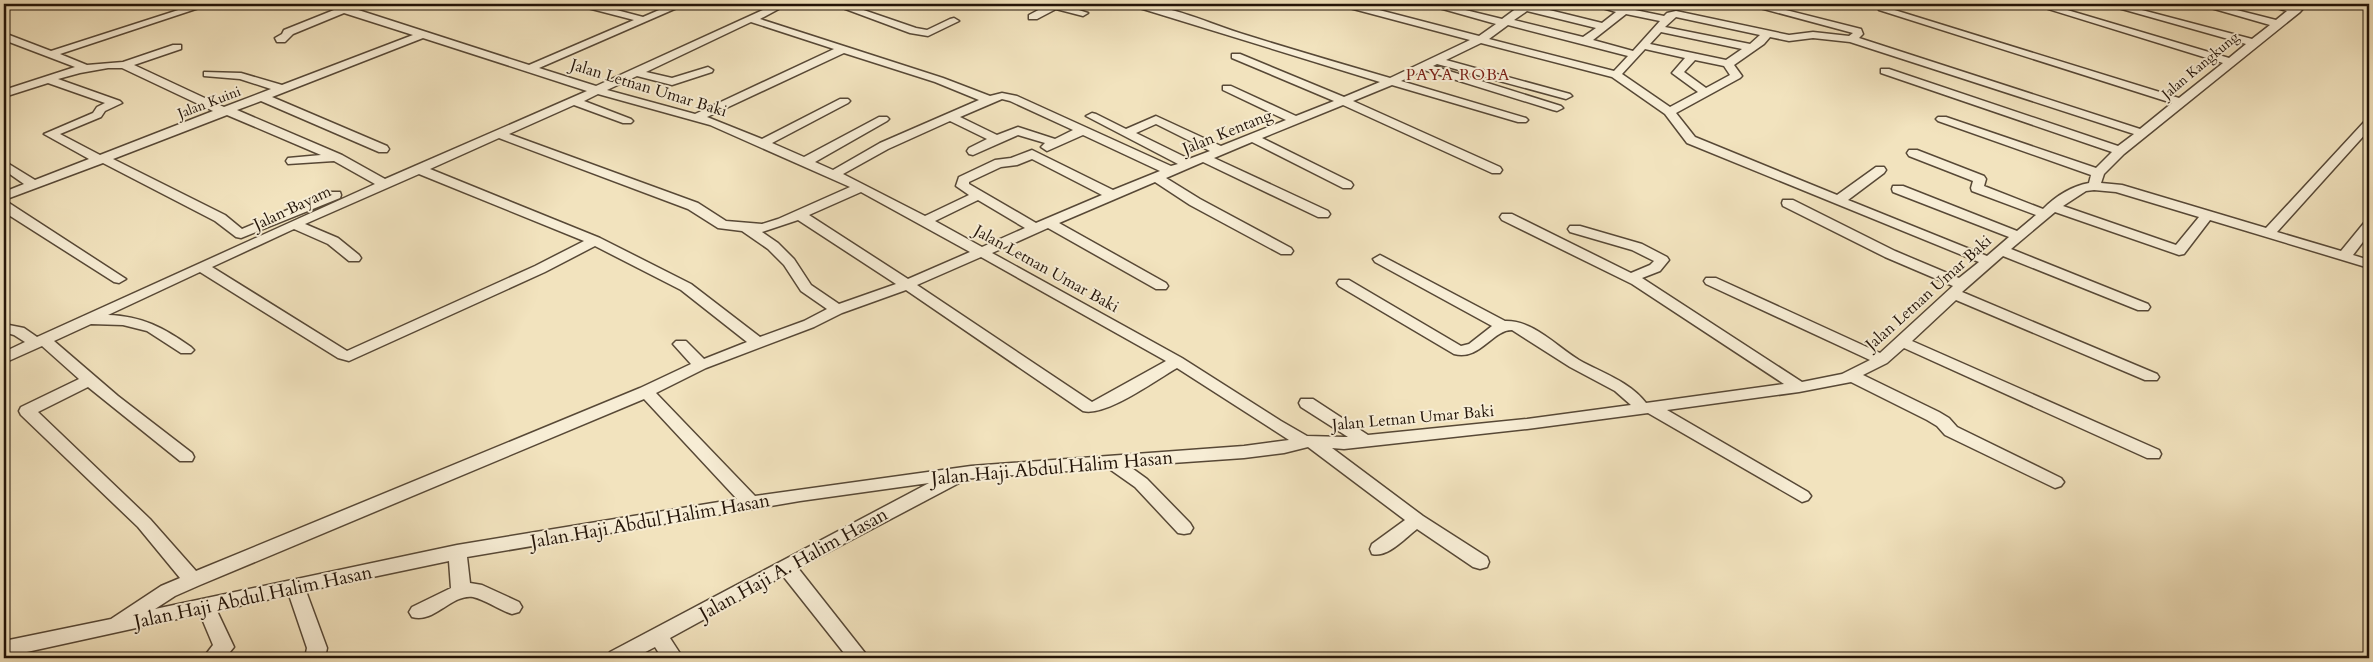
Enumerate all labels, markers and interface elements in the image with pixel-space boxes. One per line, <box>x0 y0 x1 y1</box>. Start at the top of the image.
street label: Jalan Kangkung <box>2156 27 2243 105</box>
street label: Jalan Letnan Umar Baki <box>566 53 730 122</box>
district label: PAYA ROBA <box>1406 64 1510 86</box>
street label: Jalan Kuini <box>173 82 243 124</box>
street label: Jalan Kentang <box>1177 104 1276 161</box>
street label: Jalan Bayam <box>248 180 335 236</box>
street label: Jalan Letnan Umar Baki <box>968 219 1123 318</box>
street label: Jalan Letnan Umar Baki <box>1859 230 1997 357</box>
street label: Jalan Letnan Umar Baki <box>1329 400 1496 436</box>
street label: Jalan Haji Abdul Halim Hasan <box>927 444 1174 492</box>
street label: Jalan Haji Abdul Halim Hasan <box>526 487 772 555</box>
street label: Jalan Haji A. Halim Hasan <box>692 501 893 628</box>
street label: Jalan Haji Abdul Halim Hasan <box>129 559 375 636</box>

